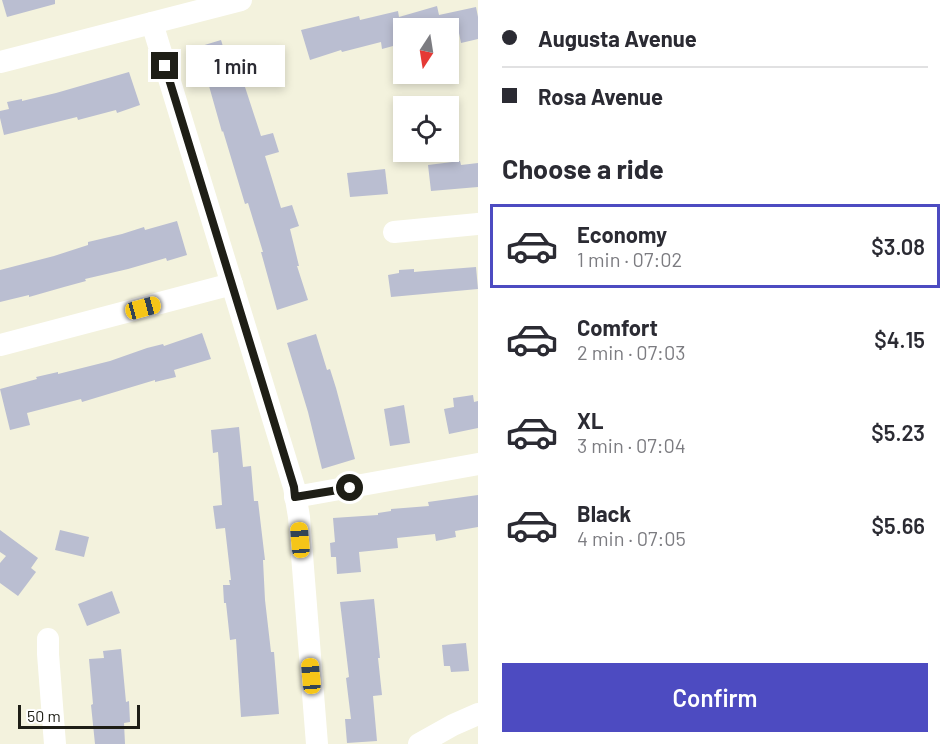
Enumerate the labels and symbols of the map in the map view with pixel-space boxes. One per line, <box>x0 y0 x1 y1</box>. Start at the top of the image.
north arrow <box>393 18 459 84</box>
callout: 1 min <box>186 45 285 87</box>
route end <box>151 52 178 79</box>
car <box>123 295 163 321</box>
route start <box>336 474 363 501</box>
car <box>289 521 311 559</box>
car <box>300 657 322 695</box>
scale bar <box>18 702 140 730</box>

